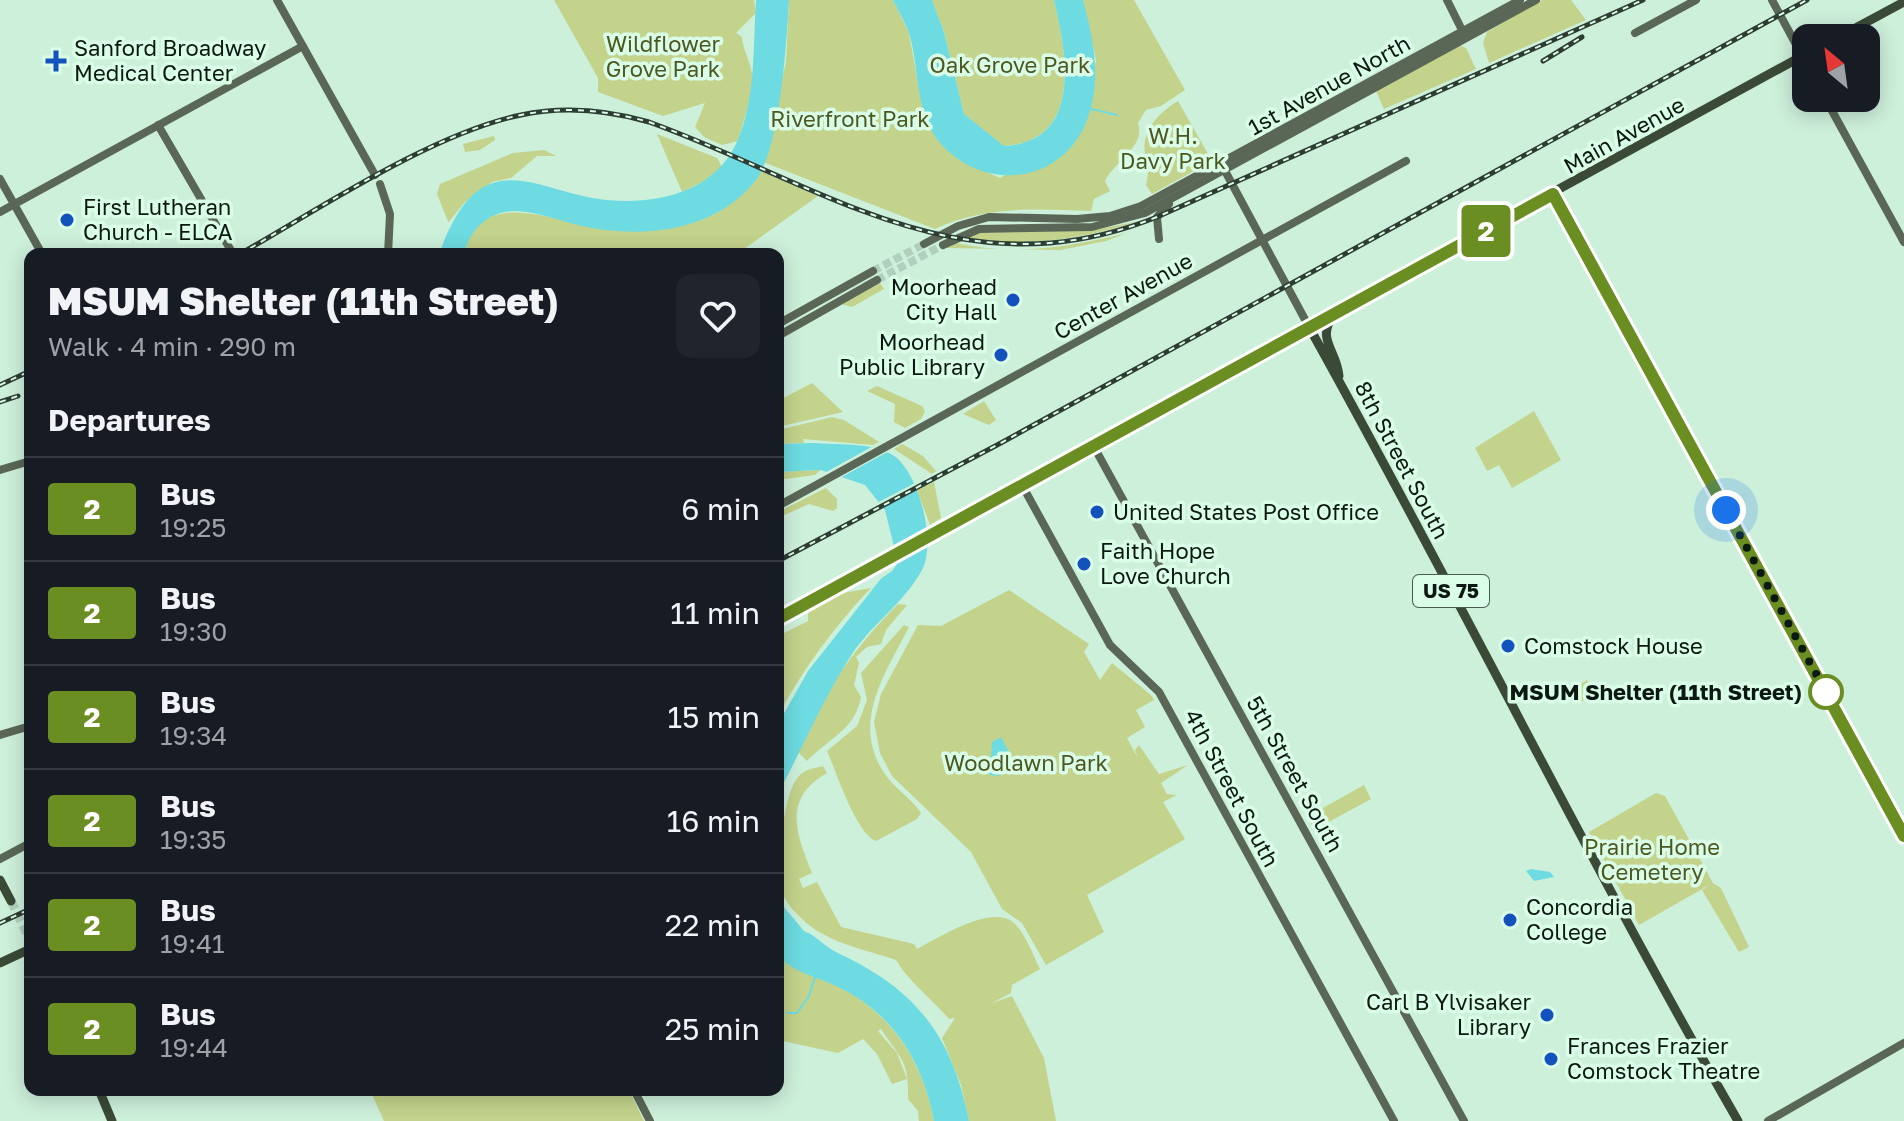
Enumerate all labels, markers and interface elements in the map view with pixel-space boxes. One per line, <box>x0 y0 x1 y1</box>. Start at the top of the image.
north arrow <box>1792 24 1880 112</box>
map controls <box>1792 24 1880 112</box>
street label: 1st Avenue North <box>1243 29 1414 140</box>
park label: Wildflower Grove Park <box>606 30 720 82</box>
place label: Sanford Broadway Medical Center <box>74 34 266 86</box>
marker: Sanford Broadway Medical Center <box>45 50 67 72</box>
park label: Oak Grove Park <box>929 51 1091 78</box>
street label: Main Avenue <box>1559 90 1689 179</box>
park label: Riverfront Park <box>770 105 930 132</box>
park label: W.H. Davy Park <box>1120 122 1226 174</box>
place label: First Lutheran Church - ELCA <box>83 193 233 245</box>
line badge: 2 <box>1460 205 1512 257</box>
marker: First Lutheran Church - ELCA <box>58 211 76 229</box>
text: 2 <box>1477 214 1495 247</box>
street label: Center Avenue <box>1049 246 1197 345</box>
place label: Moorhead City Hall <box>891 273 997 325</box>
button: heart <box>676 274 760 358</box>
text: MSUM Shelter (11th Street) <box>48 278 559 323</box>
marker: Moorhead City Hall <box>1004 291 1022 309</box>
place label: Moorhead Public Library <box>839 328 985 380</box>
text: Walk · 4 min · 290 m <box>48 331 296 362</box>
marker: Moorhead Public Library <box>992 346 1010 364</box>
street label: 8th Street South <box>1349 376 1455 543</box>
text: Departures <box>48 402 211 438</box>
text: Bus <box>160 476 216 512</box>
your location <box>1706 490 1746 530</box>
text: 6 min <box>681 491 760 527</box>
text: 2 <box>83 492 101 525</box>
place label: United States Post Office <box>1113 498 1379 525</box>
marker: United States Post Office <box>1088 503 1106 521</box>
text: 19:25 <box>160 512 226 543</box>
place label: Faith Hope Love Church <box>1100 537 1231 589</box>
marker: Faith Hope Love Church <box>1075 555 1093 573</box>
road number: US 75 <box>1413 575 1489 607</box>
text: Bus <box>160 580 216 616</box>
text: 11 min <box>670 595 760 631</box>
text: 2 <box>83 596 101 629</box>
text: 19:30 <box>160 616 227 647</box>
place label: Comstock House <box>1524 632 1703 659</box>
marker: Comstock House <box>1499 637 1517 655</box>
marker: MSUM Shelter (11th Street) <box>1809 675 1843 709</box>
place label: MSUM Shelter (11th Street) <box>1510 678 1802 705</box>
text: Bus <box>160 684 216 720</box>
street label: 5th Street South <box>1241 691 1349 856</box>
text: 15 min <box>668 699 760 735</box>
text: 2 <box>83 700 101 733</box>
street label: 4th Street South <box>1179 704 1285 871</box>
text: 19:34 <box>160 720 227 751</box>
park label: Woodlawn Park <box>944 749 1108 776</box>
text: Bus <box>160 788 216 824</box>
text: 16 min <box>667 803 760 839</box>
text: 2 <box>83 804 101 837</box>
text: 19:35 <box>160 824 226 855</box>
park label: Prairie Home Cemetery <box>1584 833 1720 885</box>
text: Bus <box>160 892 216 928</box>
place label: Concordia College <box>1526 893 1633 945</box>
text: 22 min <box>665 907 760 943</box>
text: 2 <box>83 908 101 941</box>
marker: Concordia College <box>1501 911 1519 929</box>
text: 19:41 <box>160 928 225 959</box>
place label: Carl B Ylvisaker Library <box>1366 988 1531 1040</box>
text: Bus <box>160 996 216 1032</box>
marker: Carl B Ylvisaker Library <box>1538 1006 1556 1024</box>
text: 25 min <box>665 1011 760 1047</box>
text: 2 <box>83 1012 101 1045</box>
text: 19:44 <box>160 1032 228 1063</box>
place label: Frances Frazier Comstock Theatre <box>1567 1032 1760 1084</box>
marker: Frances Frazier Comstock Theatre <box>1542 1050 1560 1068</box>

